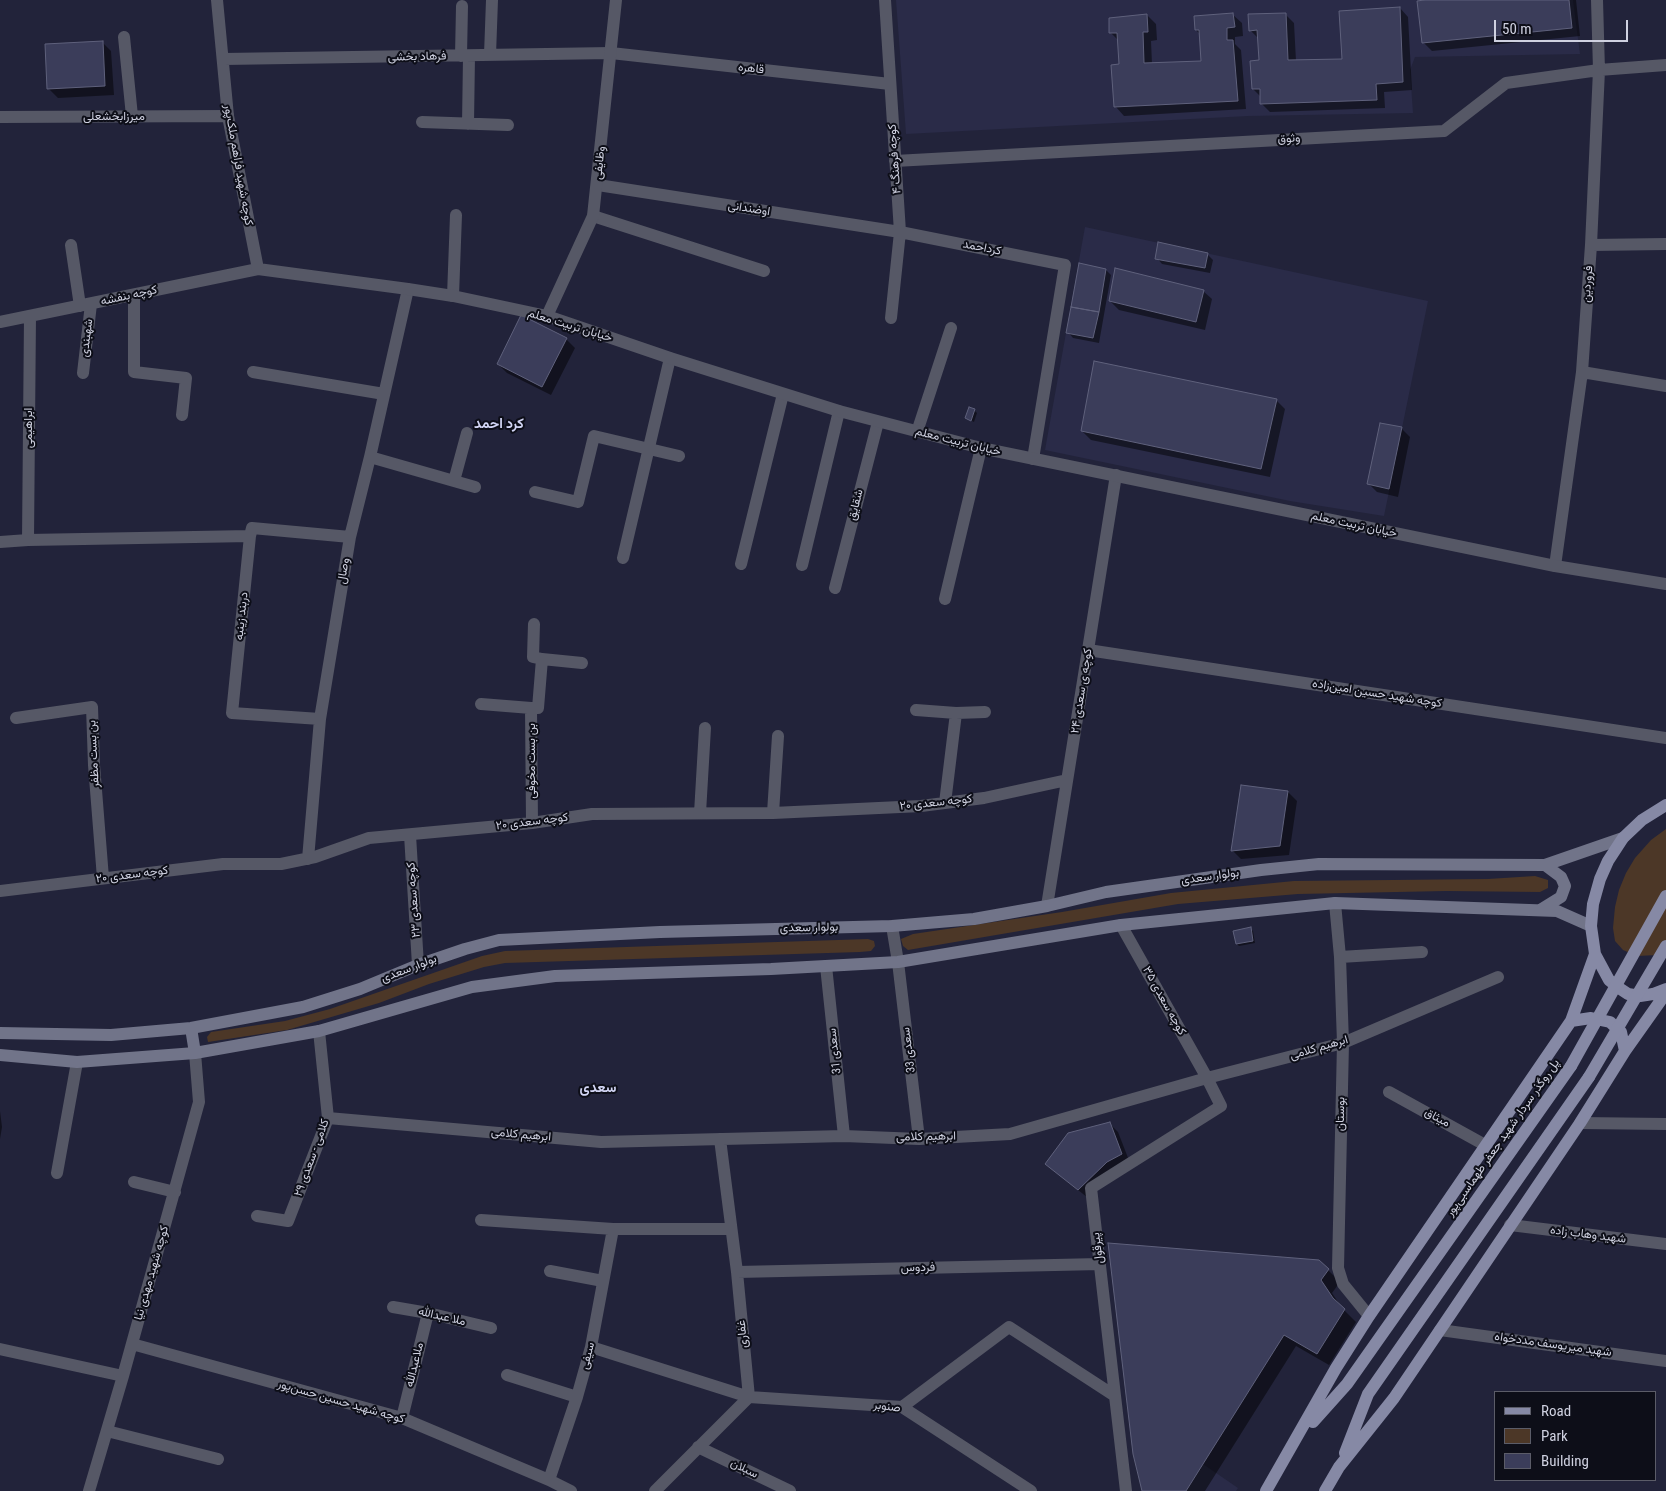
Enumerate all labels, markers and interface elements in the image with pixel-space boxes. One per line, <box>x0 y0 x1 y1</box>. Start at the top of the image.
scale bar <box>1496 10 1630 42</box>
text: 50 m <box>1502 20 1532 38</box>
street label: فرهاد بخشی <box>387 49 447 65</box>
street label: قاهره <box>737 60 765 78</box>
street label: کوچه شهید فراهم ملک‌پور <box>220 103 256 227</box>
street label: میرزابخشعلی <box>83 110 145 124</box>
street label: کوچه فرهنگ ۴ <box>885 124 905 194</box>
street label: وثوق <box>1277 131 1301 147</box>
street label: وظایفی <box>591 145 609 181</box>
street label: اوضندانی <box>727 199 771 219</box>
street label: کرداحمد <box>962 237 1002 259</box>
street label: فروردین <box>1580 265 1596 303</box>
street label: کوچه بنفشه <box>99 283 159 309</box>
street label: خیابان تربیت معلم <box>526 306 614 346</box>
street label: شهبندی <box>78 318 96 358</box>
street label: ابراهیمی <box>22 408 36 448</box>
district label: کرد احمد <box>474 416 524 432</box>
street label: خیابان تربیت معلم <box>914 424 1002 460</box>
street label: شقایق <box>845 488 867 522</box>
street label: خیابان تربیت معلم <box>1310 509 1398 541</box>
street label: وصال <box>335 557 353 585</box>
street label: دربند زینبه <box>232 591 252 641</box>
street label: کوچه ی سعدی ۲۴ <box>1068 647 1096 735</box>
street label: کوچه شهید حسین امین‌زاده <box>1311 677 1443 711</box>
street label: بن بست مظفر <box>85 720 103 788</box>
street label: بن بست مخوفی <box>525 723 539 799</box>
street label: کوچه سعدی ۲۰ <box>899 792 973 814</box>
street label: کوچه سعدی ۲۰ <box>495 810 569 834</box>
street label: کوچه سعدی ۲۳ <box>404 862 424 938</box>
street label: کوچه سعدی ۲۰ <box>95 863 169 887</box>
street label: بولوار سعدی <box>1180 866 1240 888</box>
street label: بولوار سعدی <box>780 920 838 936</box>
street label: بولوار سعدی <box>379 952 439 986</box>
street label: کوچه سعدی ۳۵ <box>1139 964 1189 1038</box>
street label: سعدی 33 <box>899 1026 919 1074</box>
street label: سعدی 31 <box>825 1027 845 1075</box>
street label: ابرهیم کلامی <box>1288 1033 1350 1063</box>
street label: پل روگذر سردار شهید جعفر طهماسبی‌پور <box>1443 1057 1563 1219</box>
district label: سعدی <box>580 1080 616 1096</box>
street label: بوستان <box>1334 1097 1348 1131</box>
street label: میثاق <box>1422 1105 1452 1131</box>
street label: کلامی - سعدی ۲۹ <box>291 1117 333 1199</box>
street label: ابرهیم کلامی <box>490 1125 552 1145</box>
street label: ابرهیم کلامی <box>896 1129 956 1145</box>
street label: شهید وهاب زاده <box>1549 1223 1627 1247</box>
street label: کوچه شهید مهدی نیا <box>132 1224 172 1322</box>
street label: پیرقول <box>1089 1232 1107 1264</box>
street label: فردوس <box>901 1261 935 1275</box>
street label: ملا عبدالله <box>417 1305 467 1329</box>
street label: غفاری <box>735 1319 751 1349</box>
street label: شهید میریوسف مددخواه <box>1494 1330 1612 1360</box>
street label: ملاعبدالله <box>403 1341 427 1389</box>
street label: سیفی <box>578 1341 598 1371</box>
street label: کوچه شهید حسین حسن‌پور <box>276 1377 406 1427</box>
legend <box>1494 1391 1656 1481</box>
street label: صنوبر <box>872 1398 902 1416</box>
text: Road <box>1541 1402 1571 1420</box>
text: Park <box>1541 1427 1568 1445</box>
text: Building <box>1541 1452 1589 1470</box>
street label: سبلان <box>728 1456 760 1482</box>

